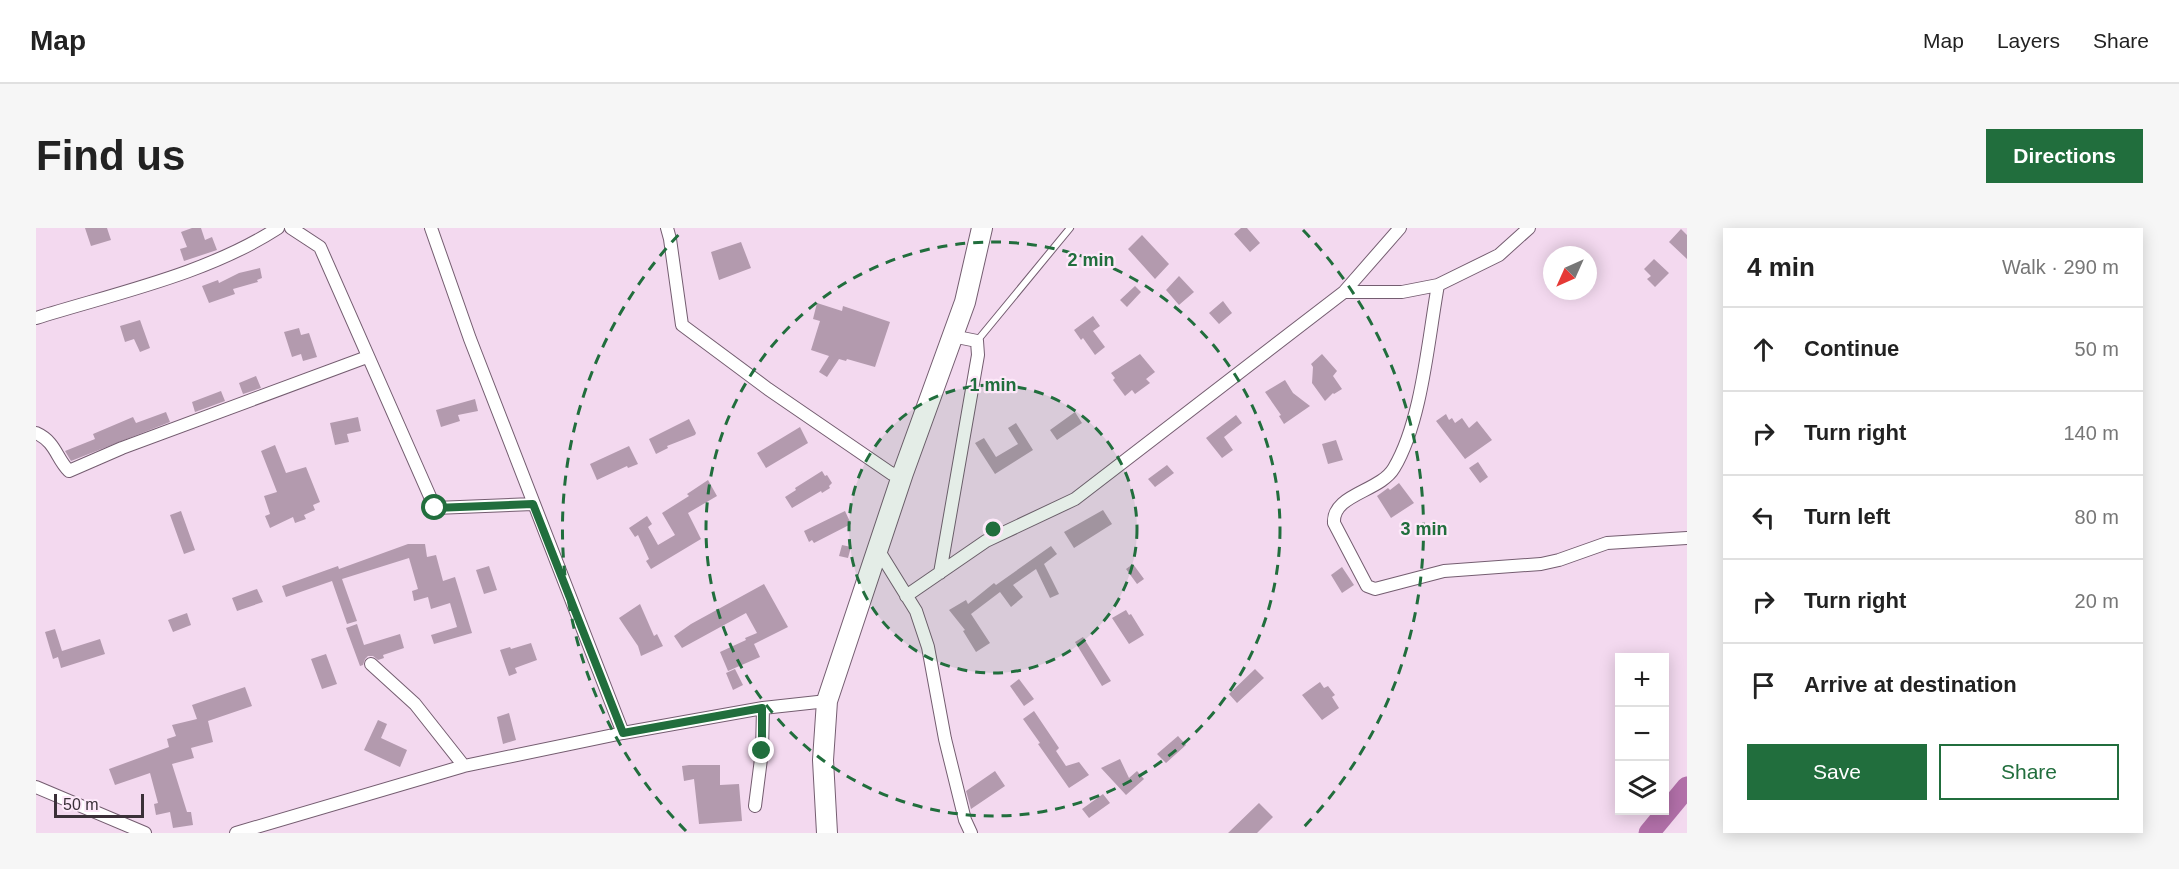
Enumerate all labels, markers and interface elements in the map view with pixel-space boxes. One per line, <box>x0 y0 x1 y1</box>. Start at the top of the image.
text: Map <box>30 25 86 56</box>
text: Map <box>1923 29 1964 52</box>
text: Layers <box>1997 29 2060 52</box>
text: Share <box>2093 29 2149 52</box>
button: Directions <box>1986 129 2143 183</box>
text: Find us <box>36 132 185 179</box>
north arrow <box>1543 246 1597 300</box>
text: 2 min <box>1067 250 1115 270</box>
text: 4 min <box>1747 252 1815 282</box>
text: Walk · 290 m <box>2002 256 2119 278</box>
icon: ahead <box>1747 333 1780 366</box>
text: Continue <box>1804 336 1899 361</box>
text: 50 m <box>2075 338 2119 360</box>
text: 1 min <box>969 375 1017 395</box>
icon: right <box>1747 417 1780 450</box>
text: Turn right <box>1804 420 1906 445</box>
text: 140 m <box>2063 422 2119 444</box>
route start <box>421 494 447 520</box>
icon: left <box>1747 501 1780 534</box>
text: Turn left <box>1804 504 1890 529</box>
text: 80 m <box>2075 506 2119 528</box>
centre of rings <box>983 519 1003 539</box>
text: 3 min <box>1400 519 1448 539</box>
icon: right <box>1747 585 1780 618</box>
text: Turn right <box>1804 588 1906 613</box>
text: 20 m <box>2075 590 2119 612</box>
map controls <box>1615 653 1669 815</box>
button: + <box>1615 653 1669 707</box>
icon: arrive <box>1747 669 1780 702</box>
text: Arrive at destination <box>1804 672 2017 697</box>
button: − <box>1615 707 1669 761</box>
route end <box>748 737 774 763</box>
button: Save <box>1747 744 1927 800</box>
button: Share <box>1939 744 2119 800</box>
button: layers <box>1615 761 1669 815</box>
scale bar <box>54 791 144 818</box>
text: 50 m <box>63 796 99 813</box>

